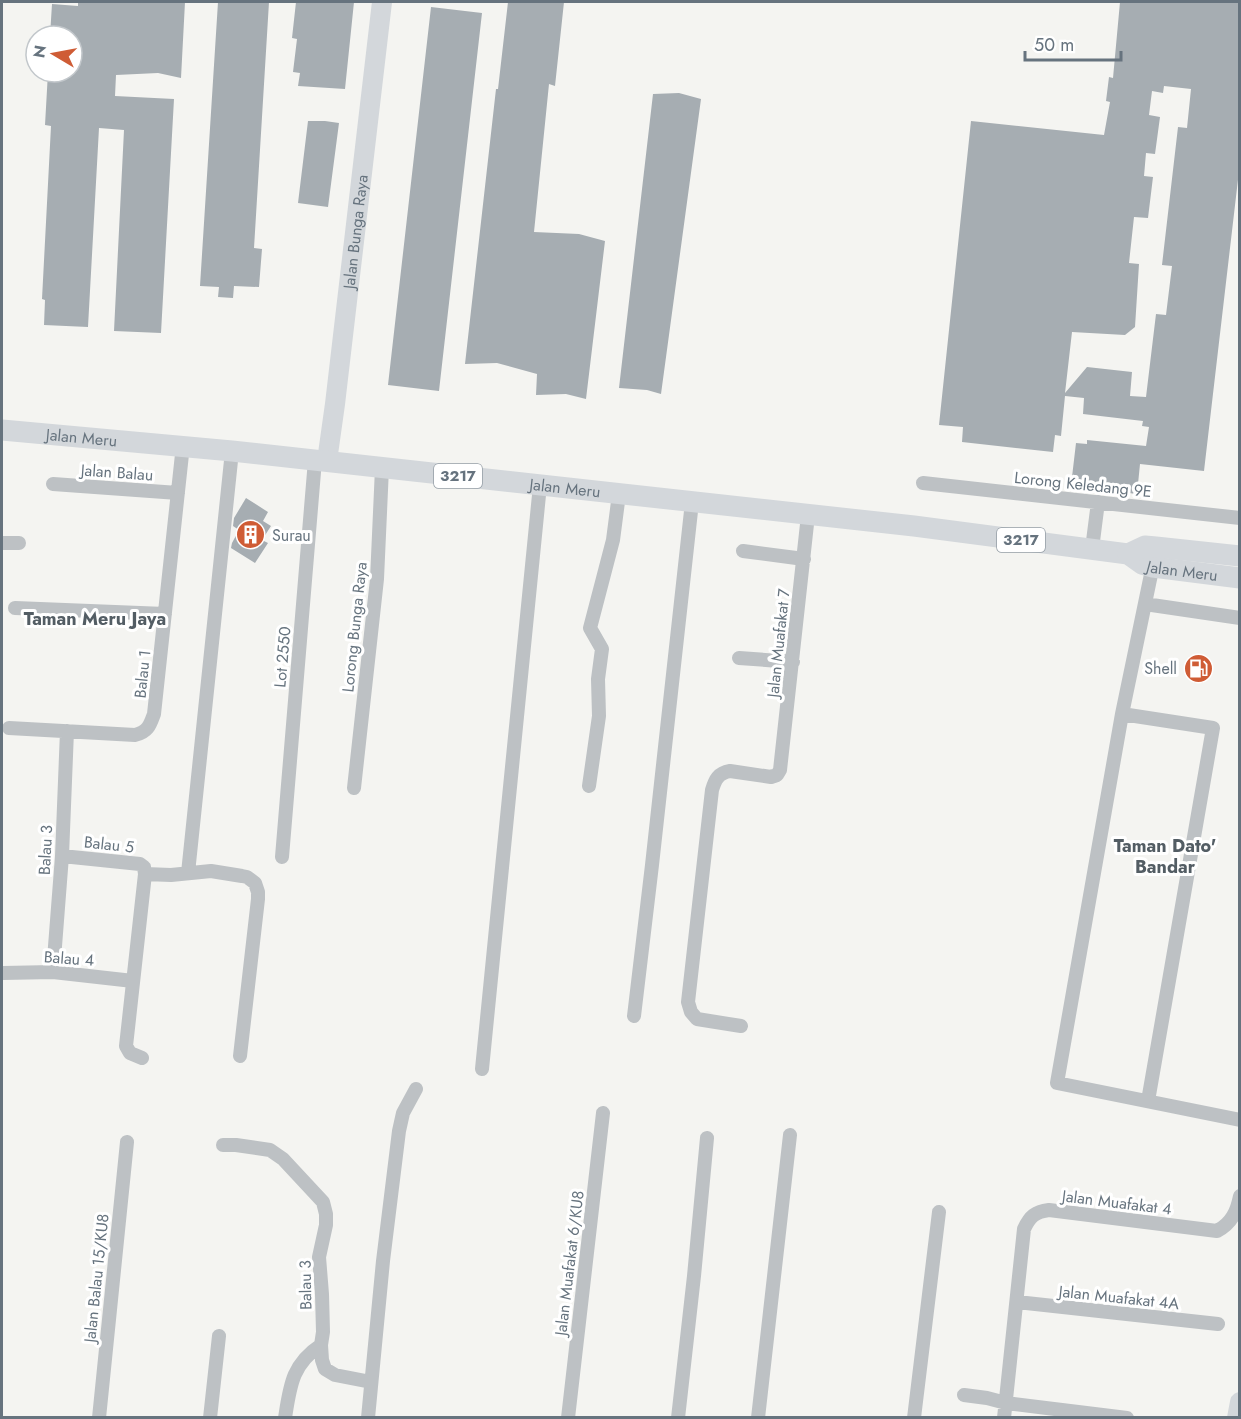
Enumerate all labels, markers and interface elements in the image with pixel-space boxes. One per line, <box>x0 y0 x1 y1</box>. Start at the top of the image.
north arrow <box>24 24 84 84</box>
scale bar <box>1025 24 1121 62</box>
text: 50 m <box>1034 32 1074 58</box>
text: N <box>27 43 52 60</box>
street label: Jalan Bunga Raya <box>337 173 374 292</box>
street label: Jalan Meru <box>43 423 118 452</box>
street label: Jalan Balau <box>78 458 154 486</box>
road number: 3217 <box>434 464 482 488</box>
street label: Lorong Keledang 9E <box>1013 466 1153 503</box>
street label: Jalan Meru <box>526 473 602 503</box>
building icon: Surau <box>235 519 267 551</box>
place label: Surau <box>272 524 311 547</box>
road number: 3217 <box>997 528 1045 552</box>
street label: Jalan Meru <box>1142 554 1219 587</box>
street label: Lorong Bunga Raya <box>336 561 373 693</box>
street label: Jalan Muafakat 7 <box>761 587 796 701</box>
district label: Taman Meru Jaya <box>24 606 166 632</box>
street label: Lot 2550 <box>268 625 297 689</box>
street label: Balau 1 <box>129 649 156 699</box>
fuel station icon: Shell <box>1182 652 1214 684</box>
place label: Shell <box>1144 657 1177 680</box>
street label: Balau 3 <box>33 824 58 876</box>
street label: Balau 5 <box>83 830 135 859</box>
district label: Taman Dato' Bandar <box>1114 833 1216 880</box>
street label: Balau 4 <box>43 945 95 972</box>
street label: Jalan Muafakat 4 <box>1059 1184 1173 1221</box>
street label: Jalan Muafakat 6/KU8 <box>549 1189 590 1339</box>
street label: Jalan Balau 15/KU8 <box>78 1212 115 1346</box>
street label: Balau 3 <box>294 1260 317 1310</box>
street label: Jalan Muafakat 4A <box>1056 1280 1181 1315</box>

